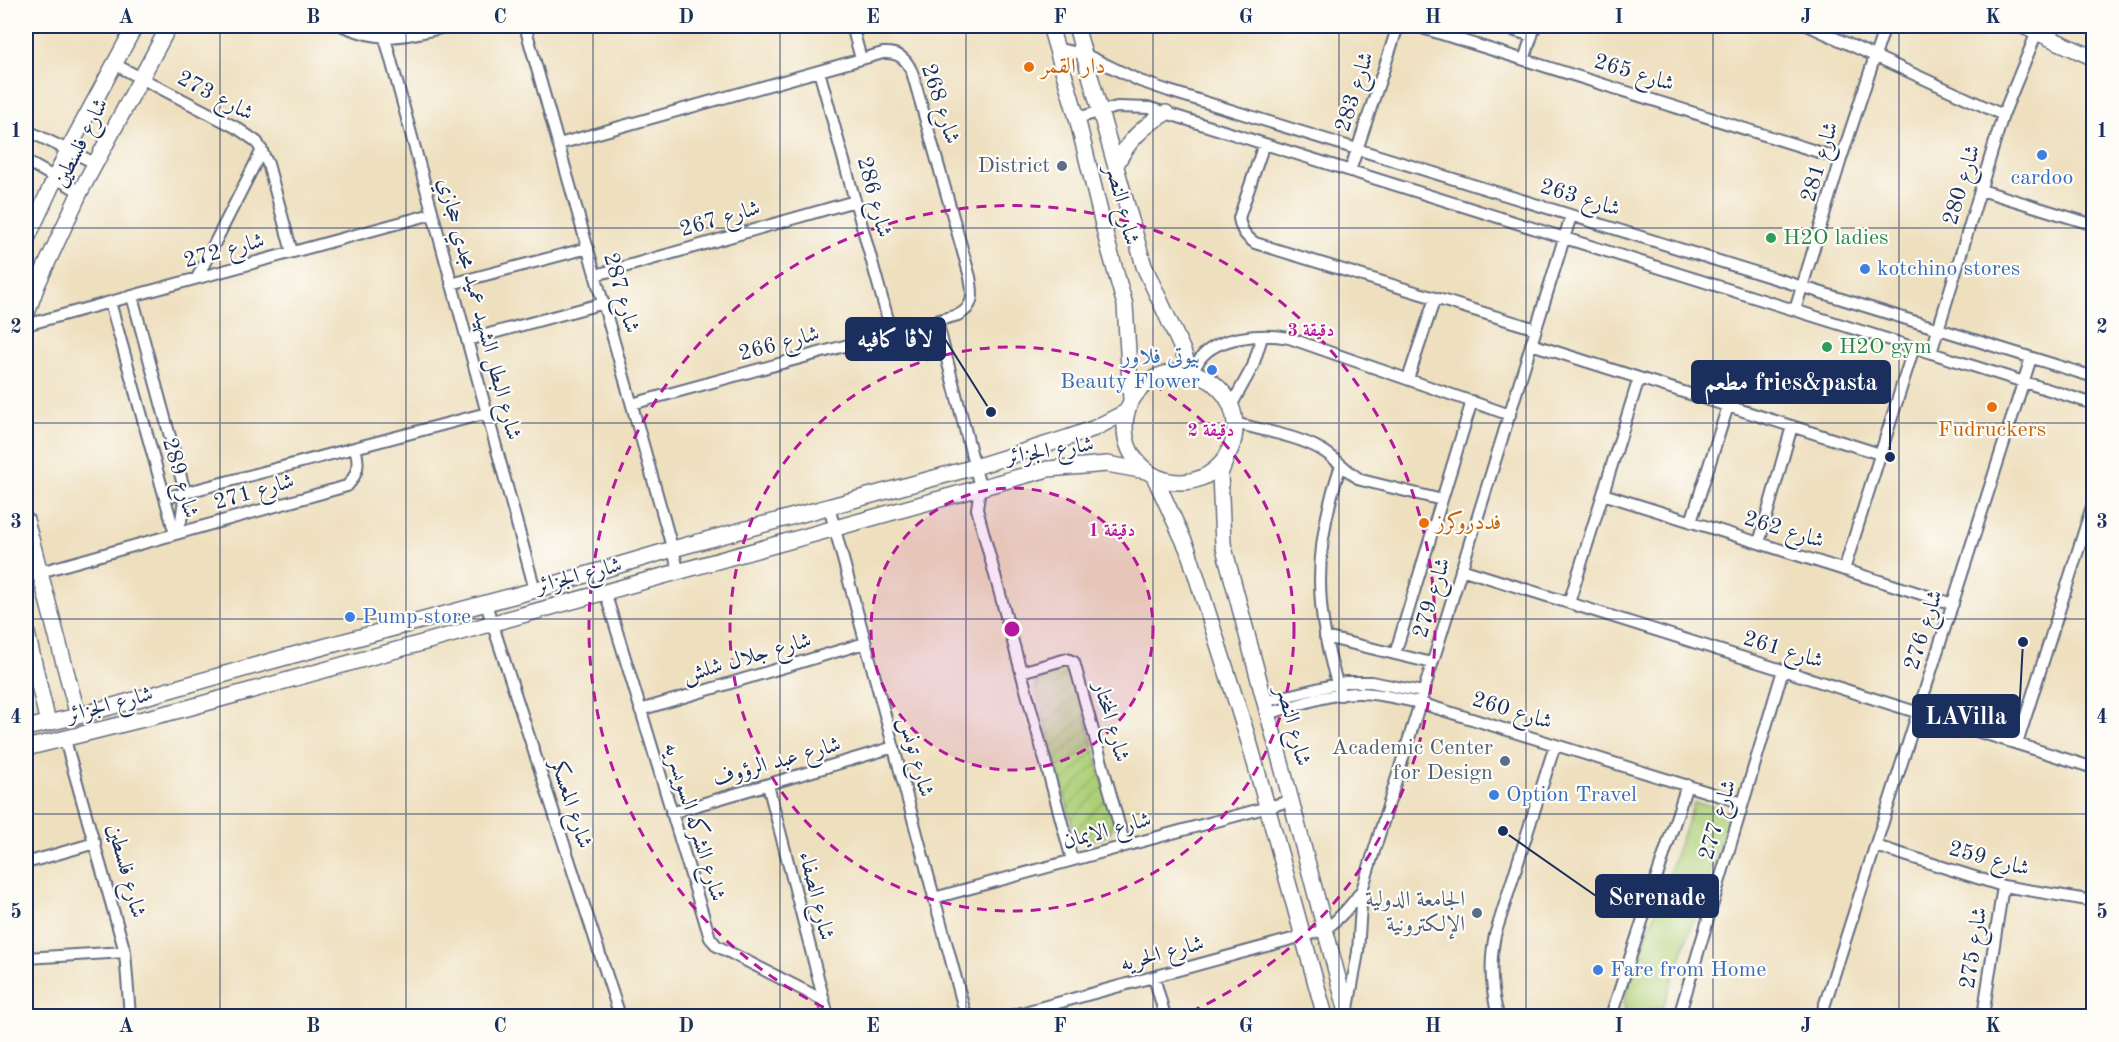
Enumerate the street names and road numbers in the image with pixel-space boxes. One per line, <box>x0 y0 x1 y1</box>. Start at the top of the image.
street label: شارع 283 <box>1332 49 1384 137</box>
street label: شارع 265 <box>1590 50 1677 101</box>
street label: شارع 268 <box>911 61 963 149</box>
street label: شارع 273 <box>171 67 257 130</box>
street label: شارع فلسطين <box>49 95 118 194</box>
street label: شارع 281 <box>1797 119 1848 206</box>
street label: شارع 280 <box>1939 142 1990 229</box>
street label: شارع 286 <box>847 154 895 241</box>
street label: شارع النصر <box>1095 161 1143 249</box>
street label: شارع 263 <box>1536 175 1623 226</box>
street label: شارع البطل الشهيد عميد مجدي حجازي <box>428 176 525 444</box>
street label: شارع 267 <box>677 197 764 247</box>
street label: شارع 272 <box>181 230 268 278</box>
street label: شارع 287 <box>593 250 643 337</box>
street label: شارع 266 <box>736 323 823 371</box>
street label: شارع الجزائر <box>1003 433 1096 475</box>
street label: شارع 289 <box>152 435 202 522</box>
street label: شارع 271 <box>211 470 298 520</box>
street label: شارع 262 <box>1740 507 1827 558</box>
street label: شارع الجزائر <box>532 554 626 604</box>
street label: شارع 279 <box>1409 555 1460 642</box>
street label: شارع 276 <box>1901 587 1953 675</box>
street label: شارع 261 <box>1739 627 1826 678</box>
street label: شارع جلال شلش <box>680 629 816 693</box>
street label: شارع المختار <box>1083 678 1133 766</box>
street label: شارع النصر <box>1265 682 1314 770</box>
street label: شارع الجزائر <box>63 683 157 733</box>
street label: شارع 260 <box>1468 688 1555 739</box>
street label: شارع تونس <box>889 715 937 801</box>
street label: شارع عبد الرؤوف <box>711 733 845 797</box>
street label: شارع الشركه السويسريه <box>654 739 732 906</box>
street label: شارع المعسكر <box>540 755 597 853</box>
street label: شارع 277 <box>1695 777 1746 864</box>
street label: شارع الايمان <box>1060 809 1155 859</box>
street label: شارع فلسطين <box>97 822 149 922</box>
street label: شارع 259 <box>1945 838 2032 886</box>
street label: شارع الصفاء <box>789 849 838 944</box>
street label: شارع 275 <box>1957 905 1997 991</box>
street label: شارع الحريه <box>1118 932 1208 982</box>

